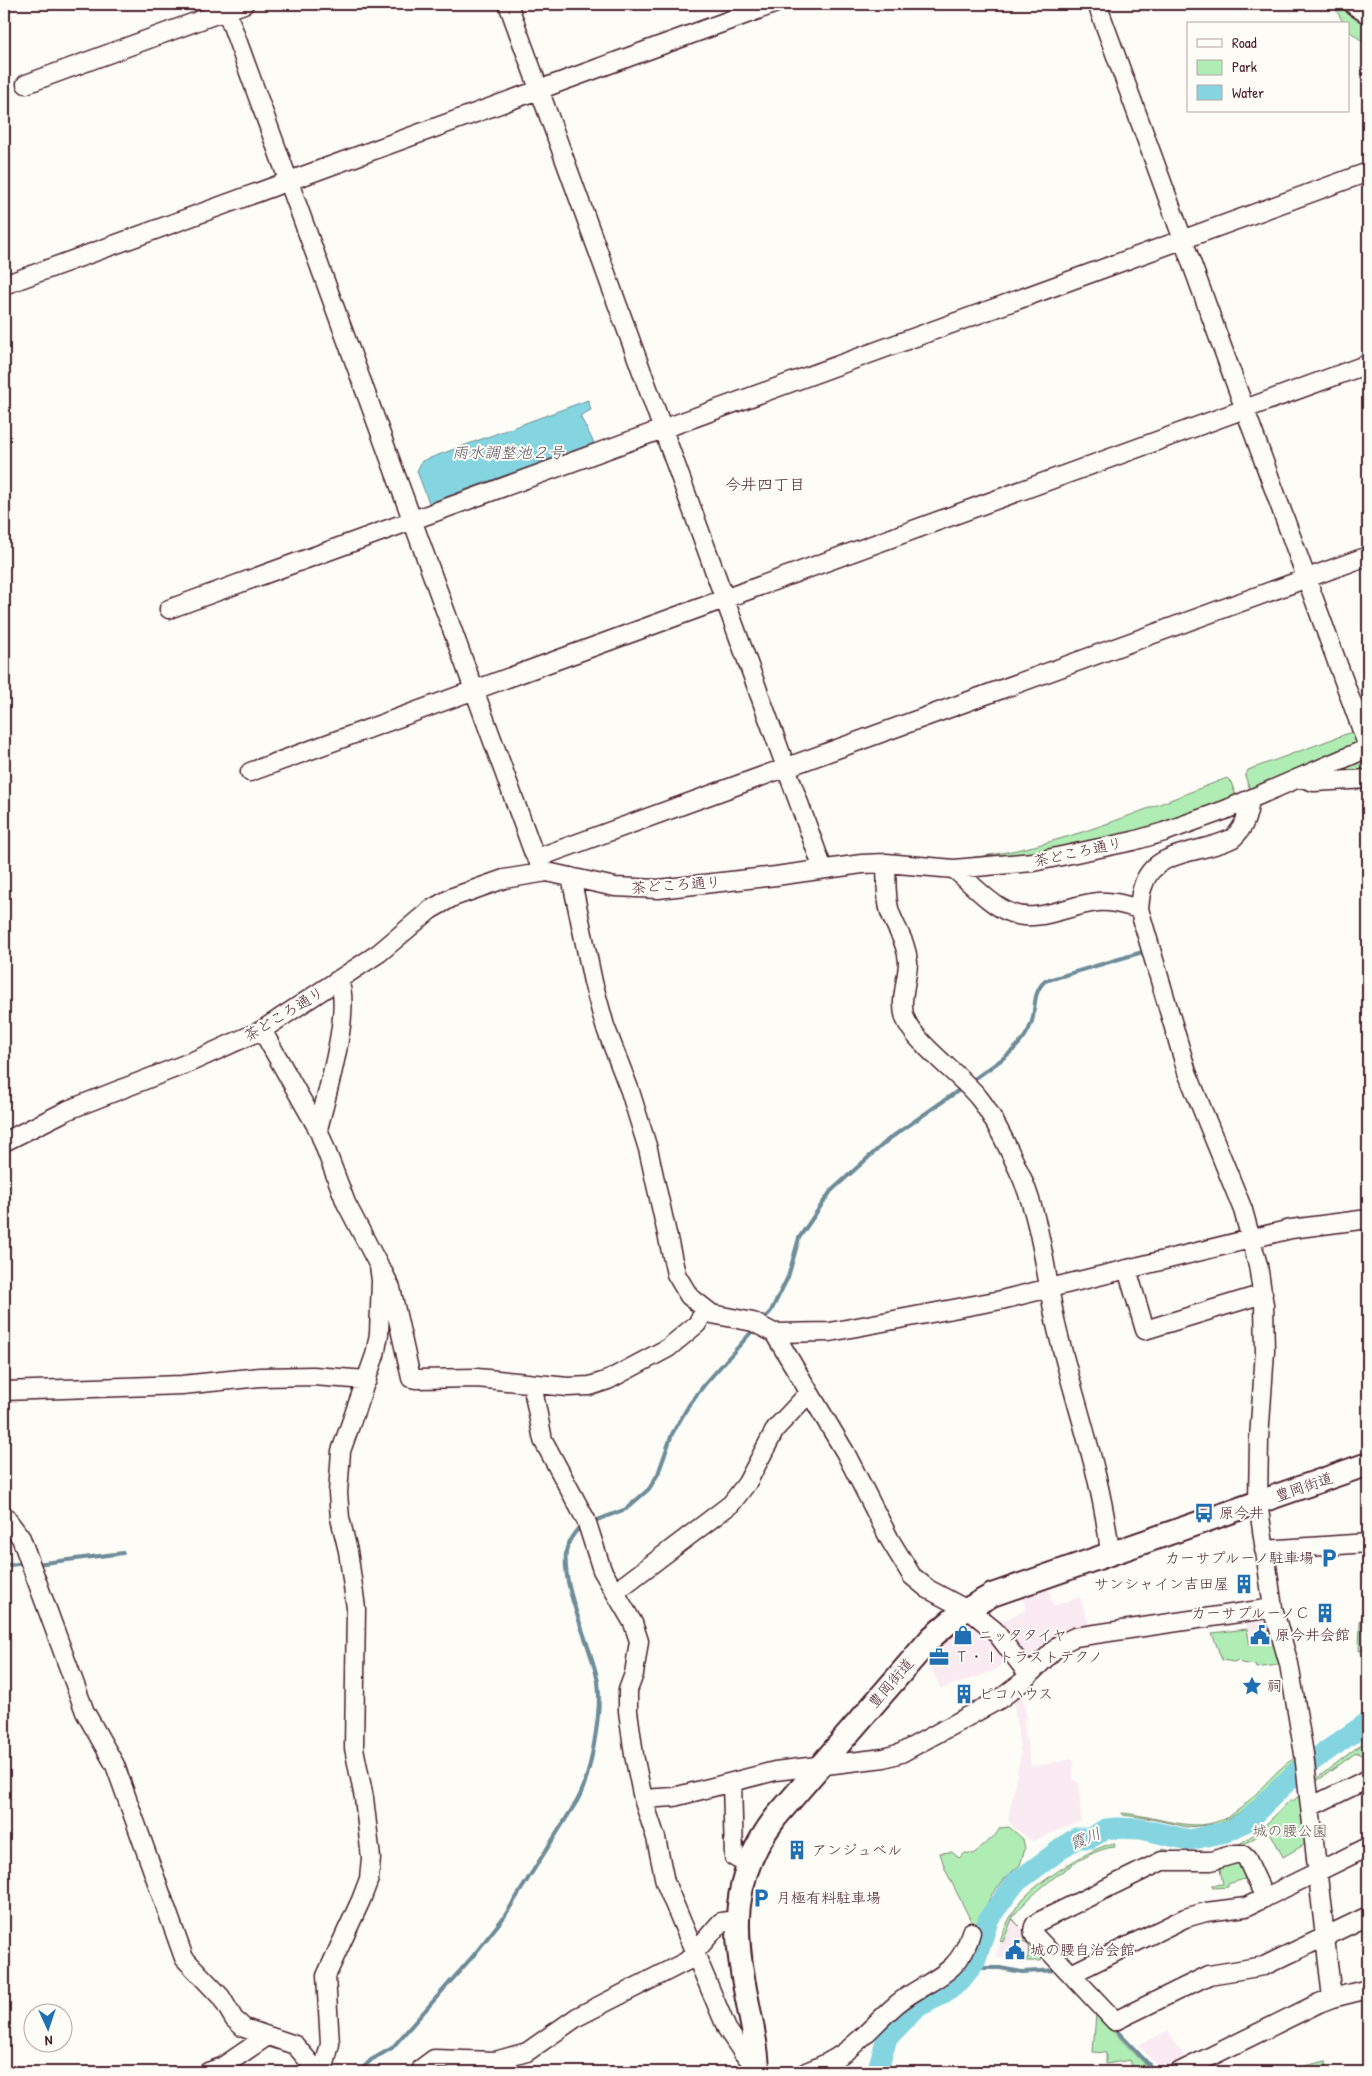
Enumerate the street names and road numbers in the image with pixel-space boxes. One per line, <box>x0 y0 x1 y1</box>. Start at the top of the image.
street label: 茶どころ通り <box>1032 832 1124 871</box>
street label: 茶どころ通り <box>630 871 722 898</box>
street label: 茶どころ通り <box>240 981 328 1046</box>
street label: 豊岡街道 <box>1272 1467 1336 1506</box>
street label: 豊岡街道 <box>863 1653 918 1712</box>

